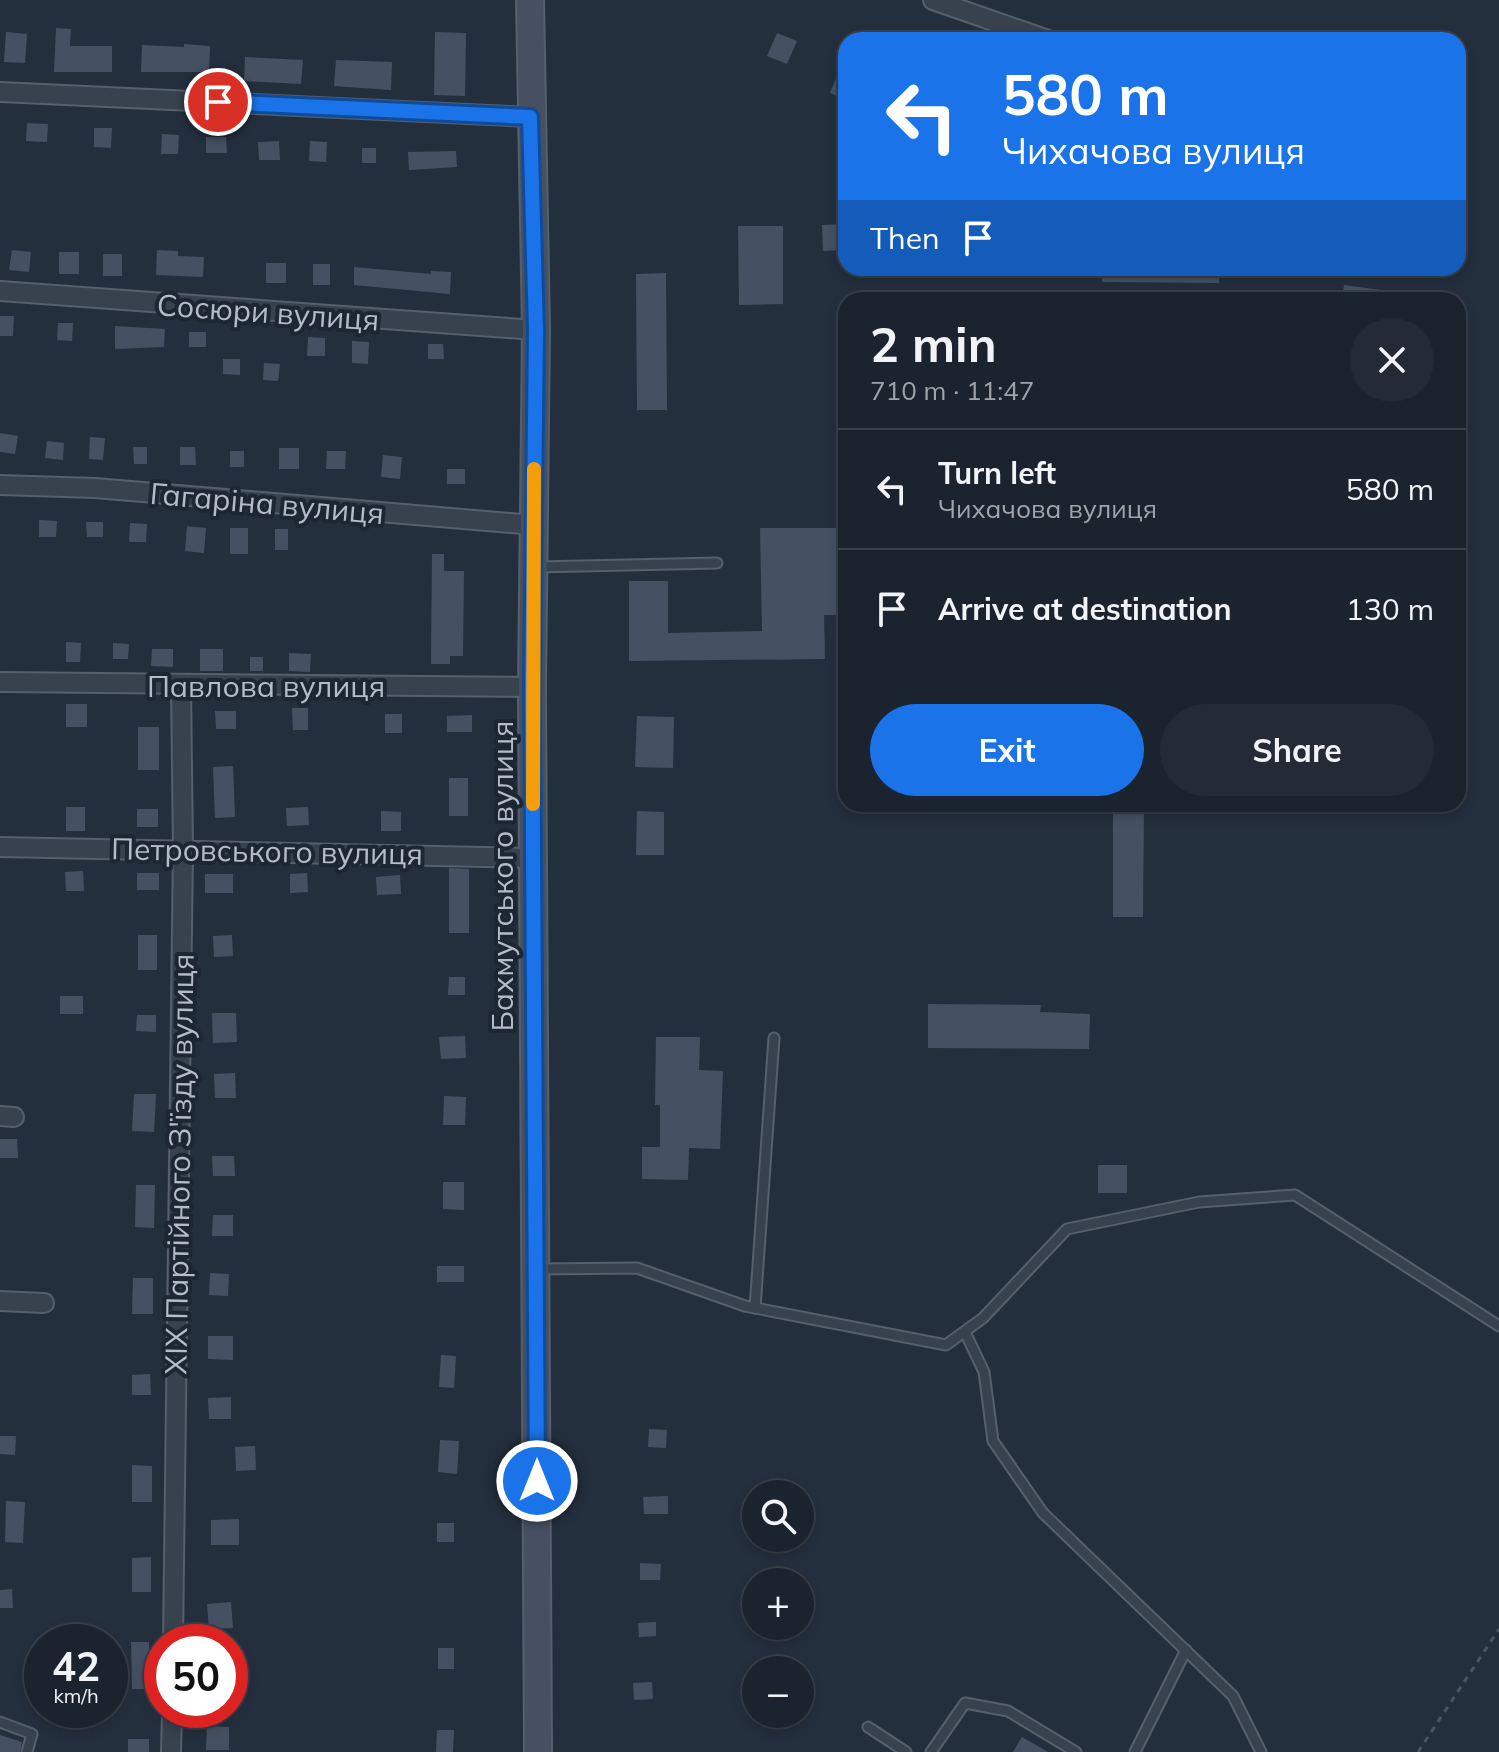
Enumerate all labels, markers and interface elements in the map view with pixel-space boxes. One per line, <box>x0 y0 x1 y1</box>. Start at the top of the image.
text: 580 m <box>1002 59 1169 129</box>
icon: left <box>870 64 974 168</box>
pin <box>184 68 252 136</box>
icon: arrive <box>196 80 240 124</box>
text: Чихачова вулиця <box>1002 128 1305 173</box>
icon: arrive <box>956 216 1000 260</box>
text: Then <box>870 219 940 257</box>
street label: Сосюри вулиця <box>156 285 380 339</box>
text: 2 min <box>870 314 997 374</box>
button: close <box>1350 318 1434 402</box>
text: 710 m · 11:47 <box>870 374 1034 407</box>
text: Turn left <box>938 454 1056 492</box>
icon: left <box>870 467 914 511</box>
text: 580 m <box>1346 470 1434 508</box>
street label: Гагаріна вулиця <box>148 474 386 532</box>
text: Чихачова вулиця <box>938 492 1157 525</box>
icon: arrive <box>870 587 914 631</box>
text: Arrive at destination <box>938 590 1232 628</box>
text: 130 m <box>1346 590 1434 628</box>
street label: Павлова вулиця <box>147 667 385 705</box>
button: Exit <box>870 704 1144 796</box>
button: Share <box>1160 704 1434 796</box>
street label: Бахмутського вулиця <box>483 720 521 1032</box>
street label: Петровського вулиця <box>111 829 423 873</box>
street label: XIX Партійного З'їзду вулиця <box>156 953 202 1375</box>
position arrow <box>495 1439 579 1523</box>
map controls <box>742 1480 814 1728</box>
button: search <box>742 1480 814 1552</box>
button: + <box>742 1568 814 1640</box>
speed limit sign: 50 <box>144 1624 248 1728</box>
text: 42 <box>52 1641 100 1691</box>
button: − <box>742 1656 814 1728</box>
text: km/h <box>53 1683 99 1708</box>

